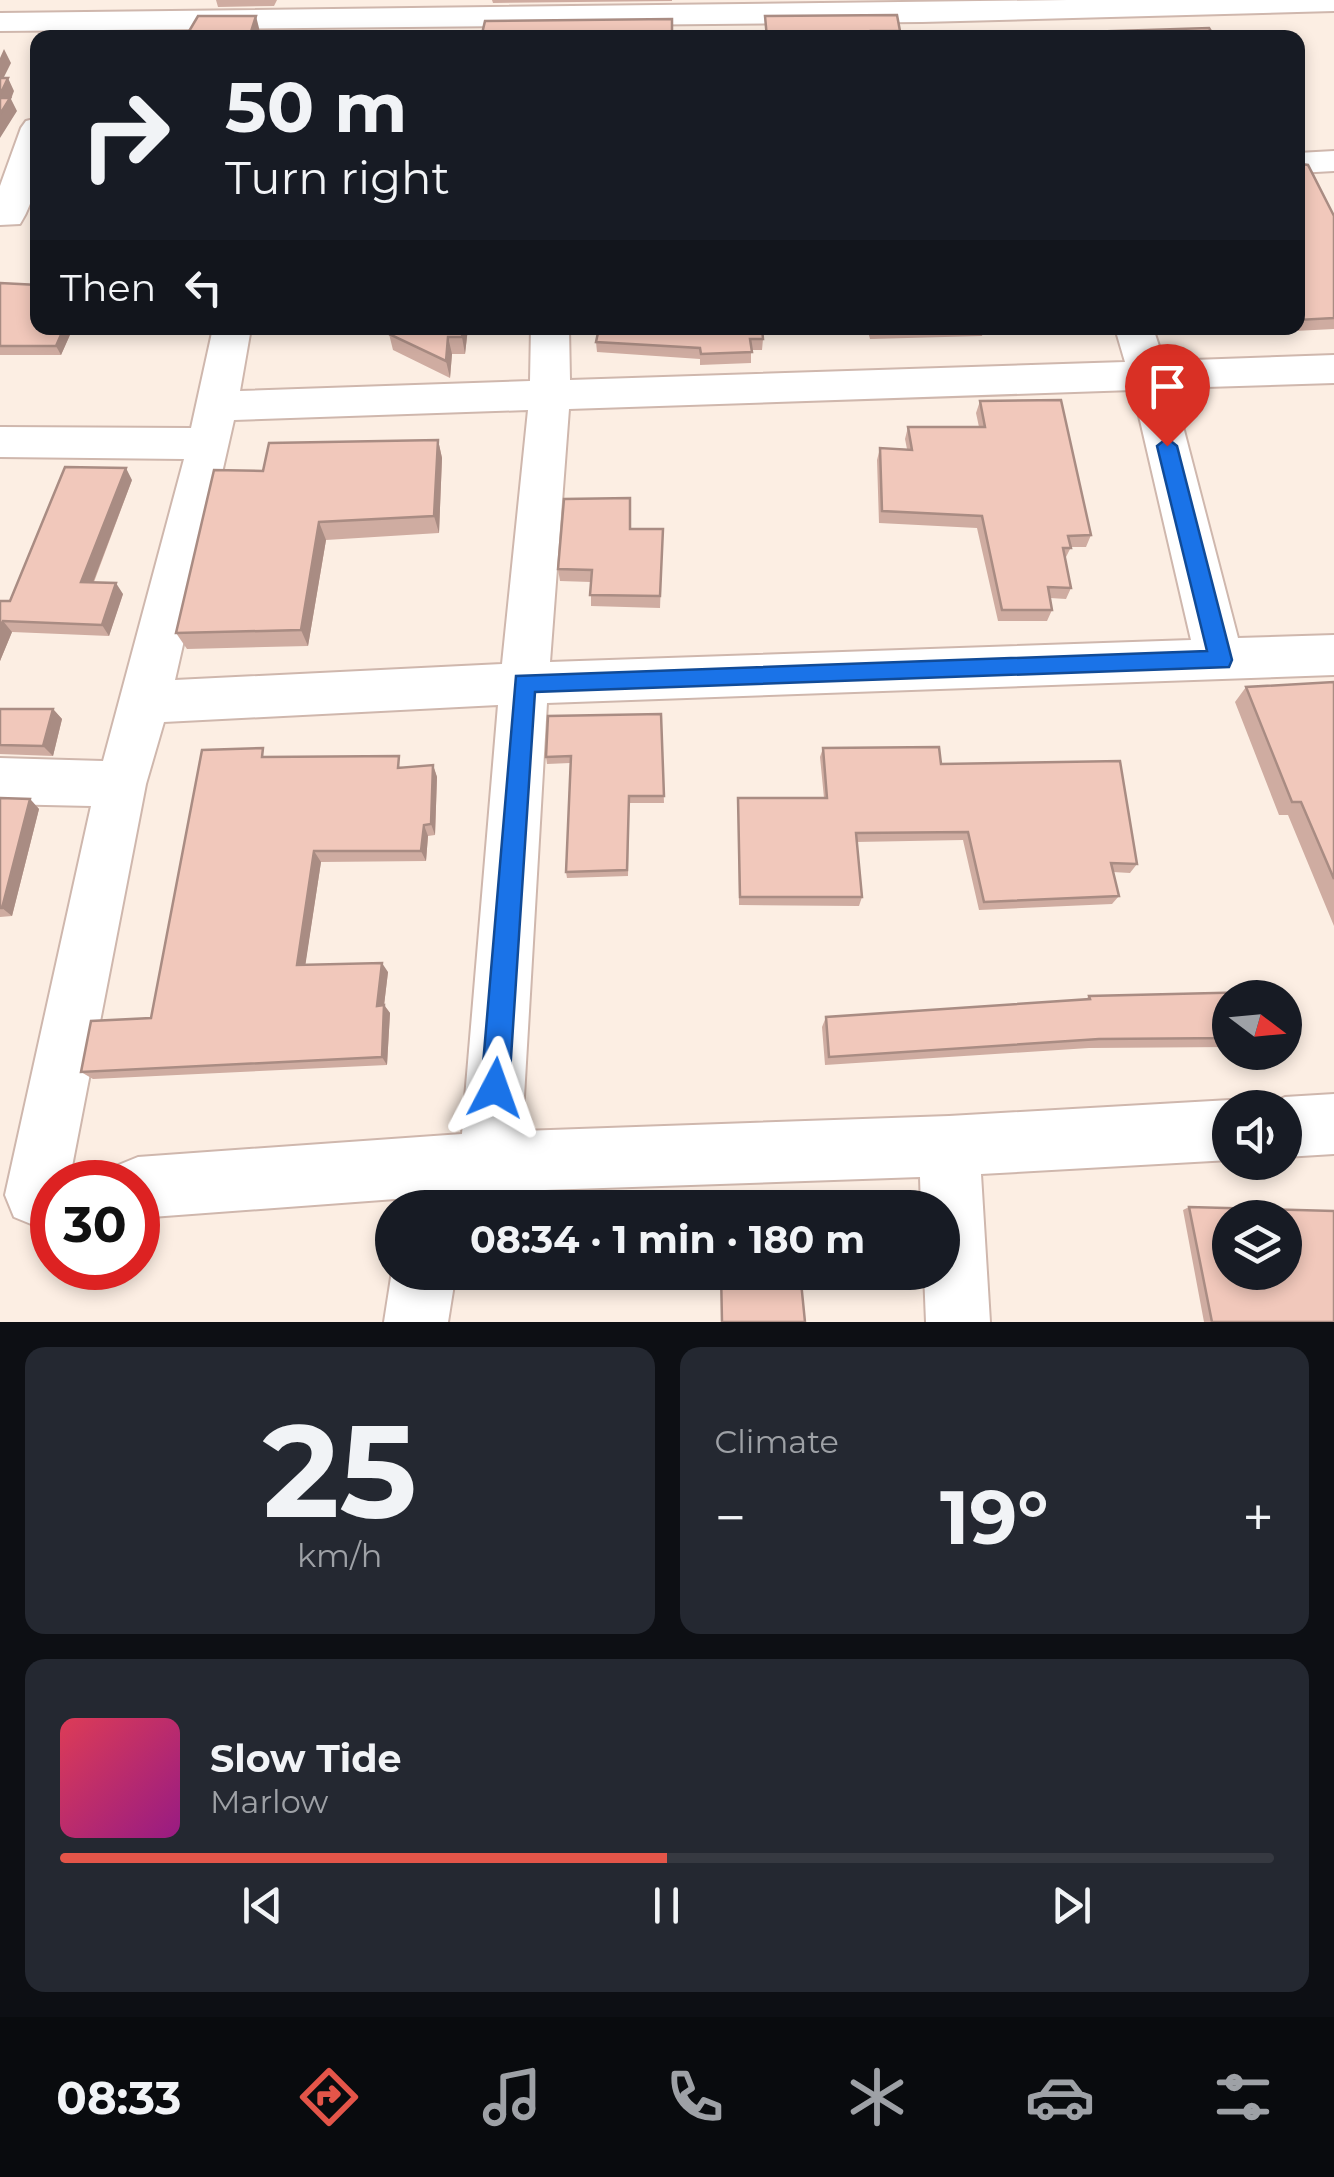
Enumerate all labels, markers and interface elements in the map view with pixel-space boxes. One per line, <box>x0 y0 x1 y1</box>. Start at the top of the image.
text: 50 m <box>225 64 407 150</box>
icon: right <box>60 70 190 200</box>
text: Turn right <box>225 150 450 205</box>
icon: left <box>176 260 231 315</box>
text: Then <box>60 264 156 311</box>
pin <box>1125 344 1210 447</box>
icon: arrive <box>1140 359 1195 414</box>
north arrow <box>1212 980 1302 1070</box>
map controls <box>1212 980 1302 1290</box>
position arrow <box>443 1036 547 1140</box>
button: sound <box>1212 1090 1302 1180</box>
speed limit sign: 30 <box>30 1160 160 1290</box>
button: layers <box>1212 1200 1302 1290</box>
text: 08:34 · 1 min · 180 m <box>470 1216 865 1263</box>
text: 25 <box>263 1391 417 1550</box>
text: Climate <box>715 1422 839 1461</box>
text: 19° <box>940 1471 1049 1563</box>
text: − <box>715 1484 746 1551</box>
text: + <box>1242 1484 1274 1551</box>
text: km/h <box>297 1536 382 1575</box>
text: Slow Tide <box>210 1735 402 1782</box>
text: Marlow <box>210 1782 328 1821</box>
icon: previous <box>235 1878 290 1933</box>
icon: pause <box>639 1878 694 1933</box>
icon: next <box>1044 1878 1099 1933</box>
icon: directions <box>294 2062 364 2132</box>
icon: music <box>477 2062 547 2132</box>
icon: phone <box>660 2062 730 2132</box>
icon: climate <box>842 2062 912 2132</box>
icon: car <box>1025 2062 1095 2132</box>
icon: filters <box>1208 2062 1278 2132</box>
text: 08:33 <box>56 2070 181 2125</box>

